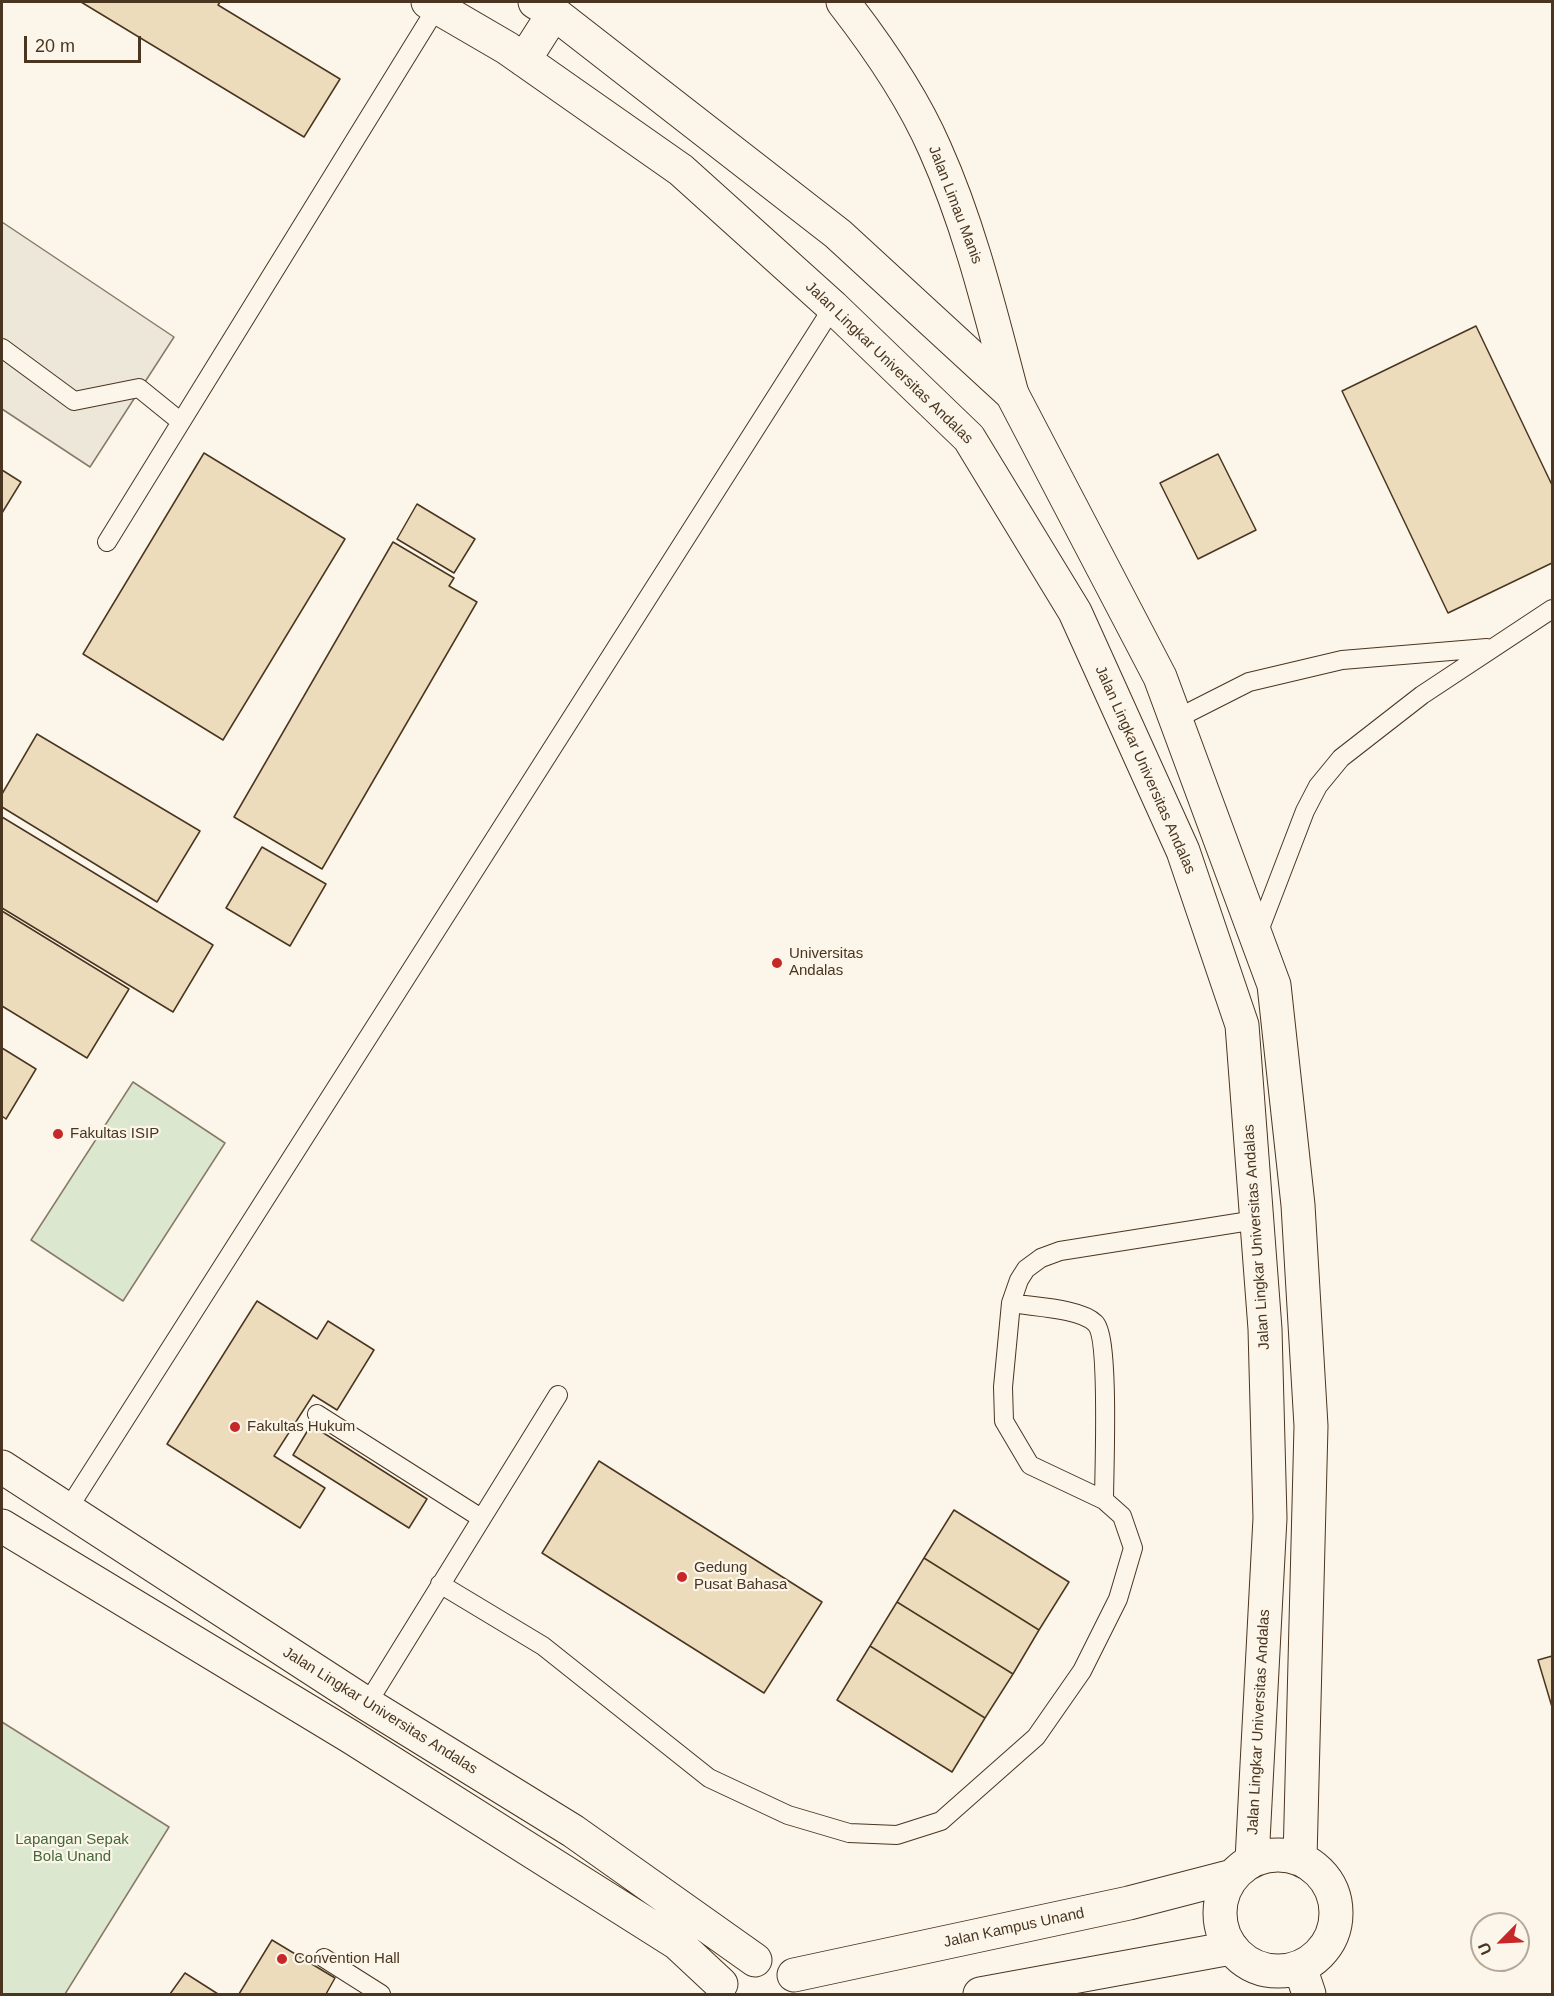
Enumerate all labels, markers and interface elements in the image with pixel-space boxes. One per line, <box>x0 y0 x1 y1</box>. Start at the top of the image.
scale bar <box>27 24 144 62</box>
text: 20 m <box>35 36 75 56</box>
street label: Jalan Limau Manis <box>924 143 986 267</box>
street label: Jalan Lingkar Universitas Andalas <box>801 278 977 448</box>
street label: Jalan Lingkar Universitas Andalas <box>1091 663 1199 877</box>
place label: Universitas Andalas <box>789 945 863 980</box>
marker: Universitas Andalas <box>770 956 784 970</box>
street label: Jalan Lingkar Universitas Andalas <box>1240 1124 1274 1350</box>
place label: Fakultas ISIP <box>70 1125 159 1143</box>
marker: Fakultas ISIP <box>51 1127 65 1141</box>
place label: Fakultas Hukum <box>247 1418 355 1436</box>
marker: Fakultas Hukum <box>228 1420 242 1434</box>
place label: Gedung Pusat Bahasa <box>694 1559 787 1594</box>
marker: Gedung Pusat Bahasa <box>675 1570 689 1584</box>
street label: Jalan Lingkar Universitas Andalas <box>1244 1609 1274 1835</box>
street label: Jalan Lingkar Universitas Andalas <box>279 1643 481 1779</box>
park label: Lapangan Sepak Bola Unand <box>15 1831 129 1866</box>
street label: Jalan Kampus Unand <box>942 1904 1086 1952</box>
north arrow <box>1470 1912 1530 1972</box>
text: U <box>1475 1940 1495 1957</box>
place label: Convention Hall <box>294 1950 400 1968</box>
marker: Convention Hall <box>275 1952 289 1966</box>

